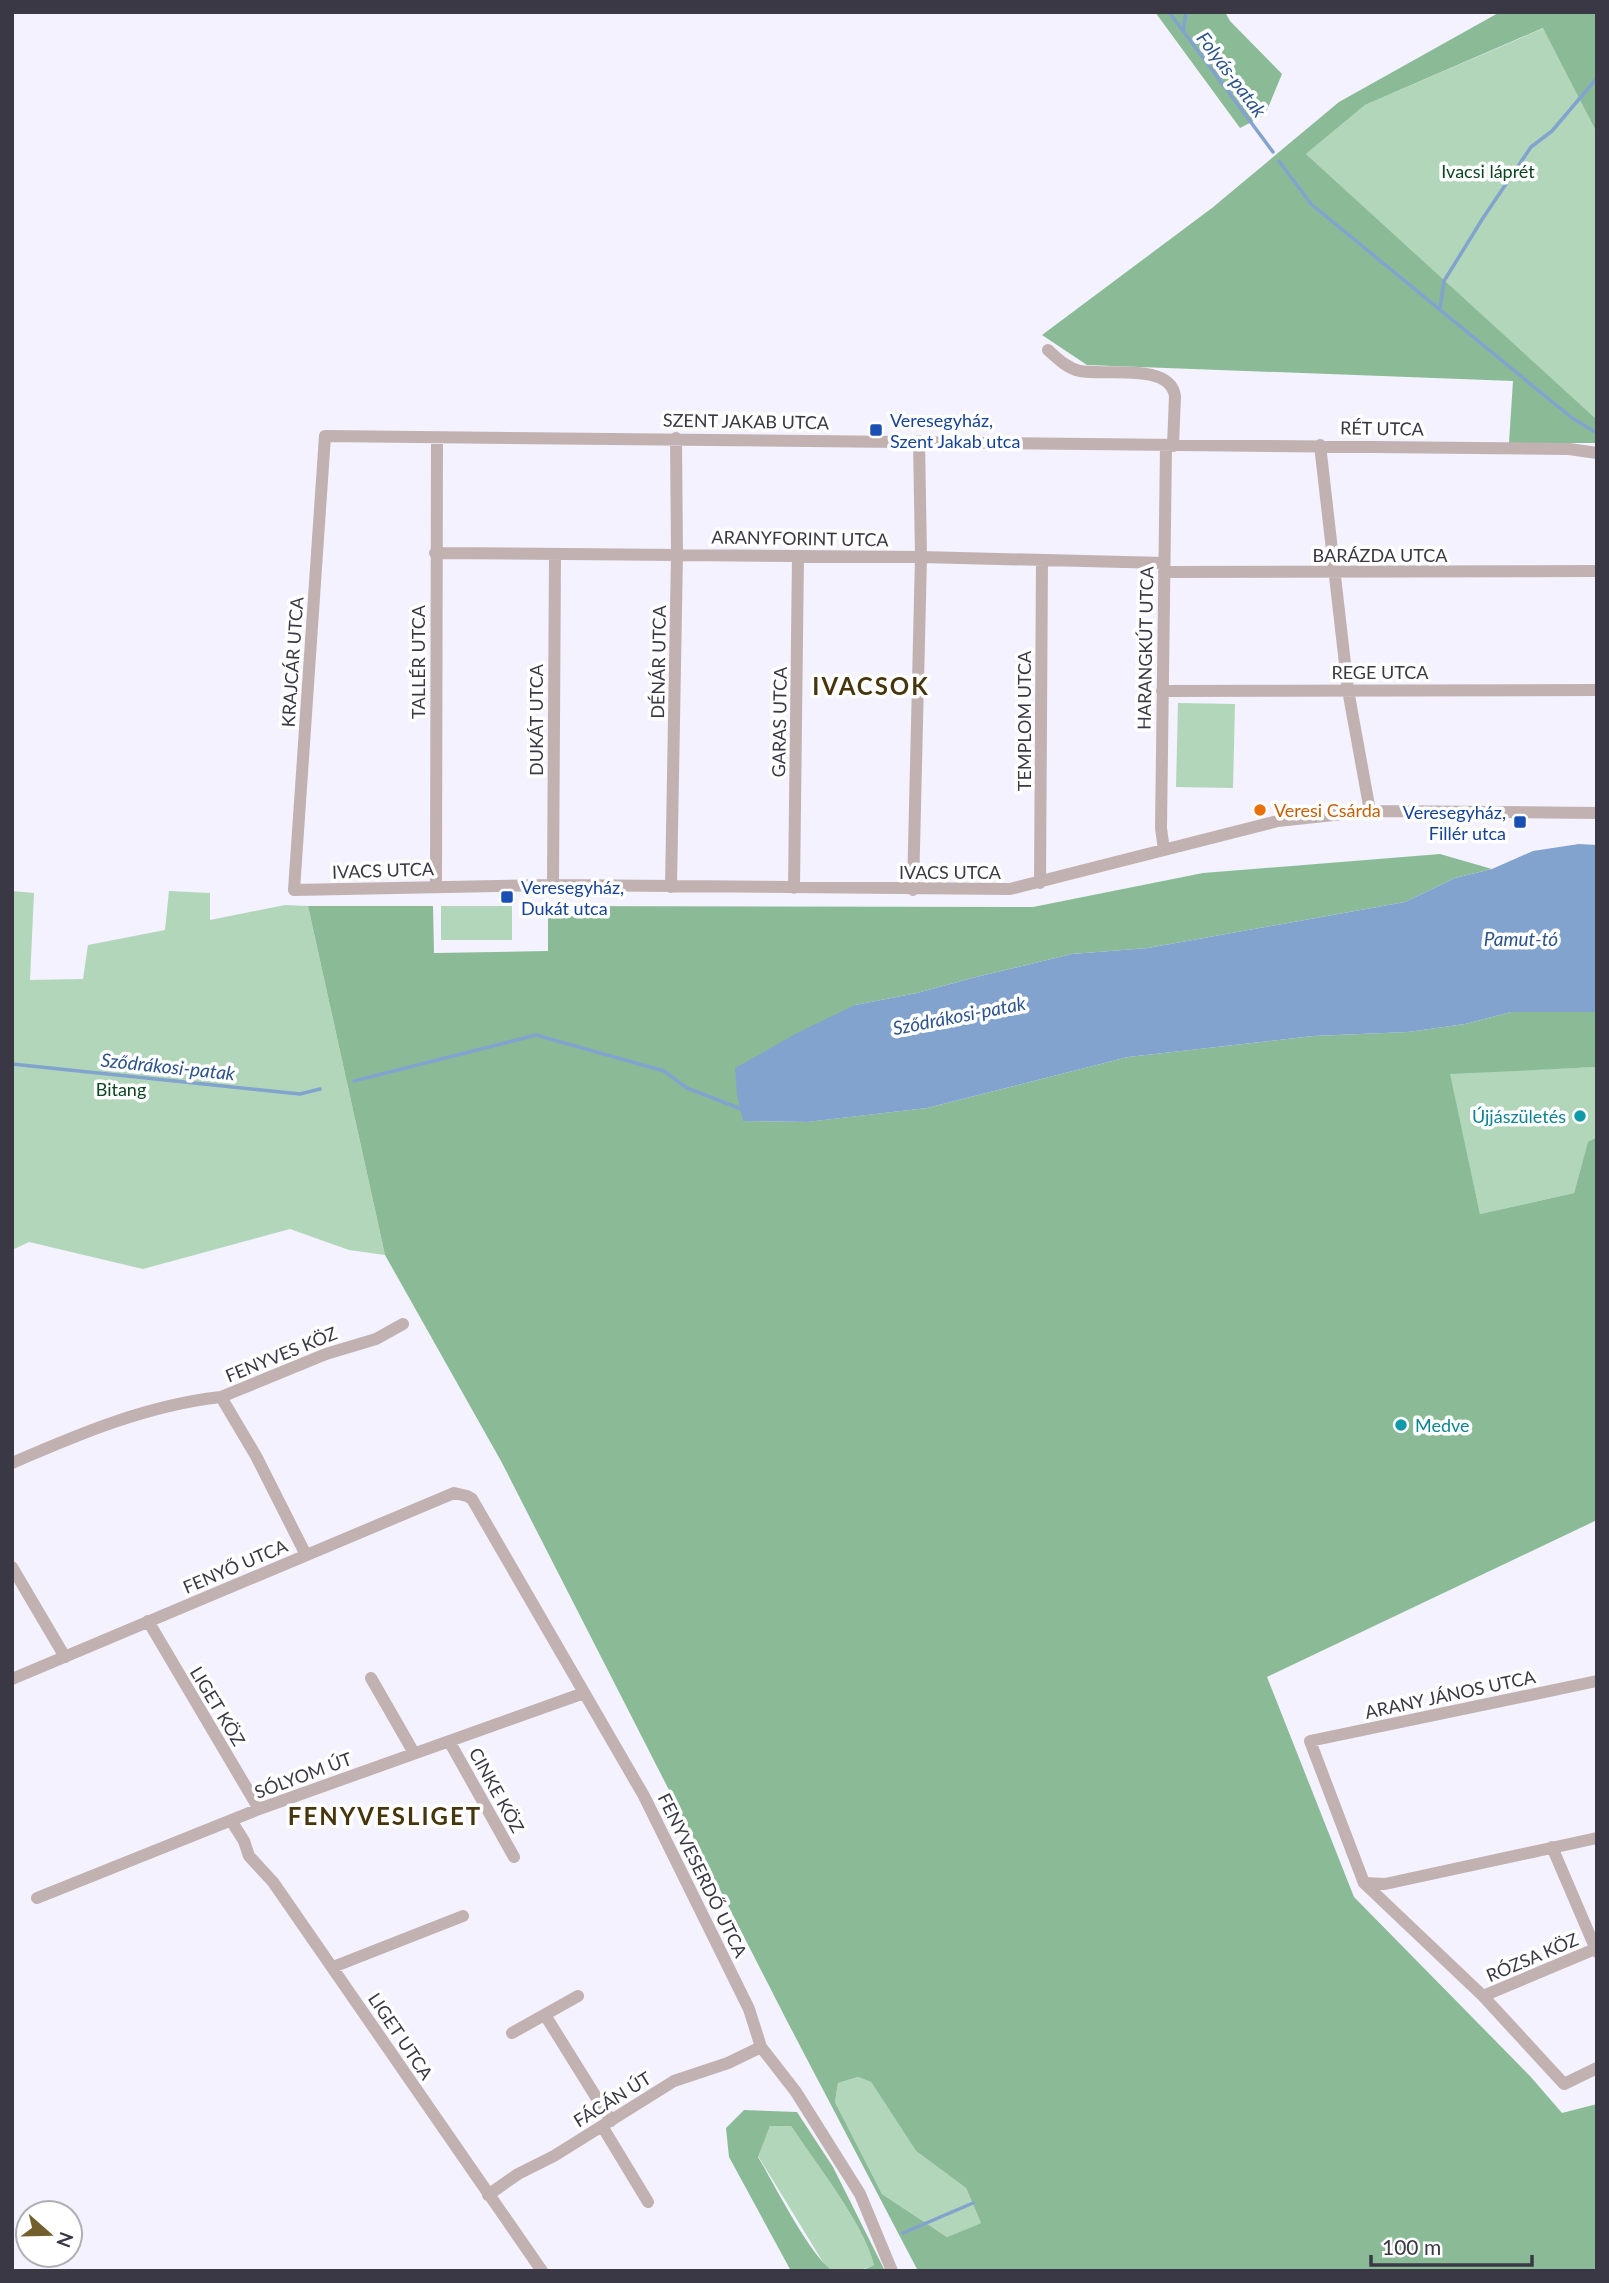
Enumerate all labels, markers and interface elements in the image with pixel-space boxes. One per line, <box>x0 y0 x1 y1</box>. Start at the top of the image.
water label: Folyás-patak <box>1192 27 1272 122</box>
park label: Ivacsi láprét <box>1441 160 1535 182</box>
street label: SZENT JAKAB UTCA <box>663 409 830 433</box>
place label: Veresegyház, Szent Jakab utca <box>890 409 1020 452</box>
street label: RÉT UTCA <box>1340 416 1425 440</box>
marker: Veresegyház, Szent Jakab utca <box>868 422 884 438</box>
street label: ARANYFORINT UTCA <box>711 525 890 551</box>
street label: BARÁZDA UTCA <box>1313 544 1448 566</box>
street label: HARANGKÚT UTCA <box>1133 565 1157 730</box>
street label: KRAJCÁR UTCA <box>276 595 308 728</box>
street label: TALLÉR UTCA <box>407 604 429 719</box>
street label: DÉNÁR UTCA <box>646 604 670 719</box>
street label: TEMPLOM UTCA <box>1013 650 1035 791</box>
street label: REGE UTCA <box>1331 661 1429 683</box>
street label: DUKÁT UTCA <box>525 663 547 776</box>
street label: GARAS UTCA <box>767 666 791 777</box>
district label: IVACSOK <box>812 671 930 700</box>
place label: Veresi Csárda <box>1274 799 1381 821</box>
place label: Veresegyház, Fillér utca <box>1403 801 1506 844</box>
marker: Veresi Csárda <box>1252 802 1268 818</box>
marker: Veresegyház, Fillér utca <box>1512 814 1528 830</box>
street label: IVACS UTCA <box>332 857 435 883</box>
street label: IVACS UTCA <box>899 861 1002 883</box>
place label: Veresegyház, Dukát utca <box>521 876 624 919</box>
marker: Veresegyház, Dukát utca <box>499 889 515 905</box>
water label: Pamut-tó <box>1484 927 1558 950</box>
water label: Sződrákosi-patak <box>891 991 1028 1039</box>
water label: Sződrákosi-patak <box>100 1048 237 1085</box>
park label: Bitang <box>96 1078 146 1100</box>
place label: Újjászületés <box>1472 1105 1566 1127</box>
marker: Újjászületés <box>1572 1108 1588 1124</box>
street label: FENYVES KÖZ <box>222 1322 340 1386</box>
place label: Medve <box>1415 1414 1470 1436</box>
marker: Medve <box>1393 1417 1409 1433</box>
street label: FENYŐ UTCA <box>179 1534 291 1598</box>
street label: LIGET KÖZ <box>186 1662 250 1750</box>
street label: ARANY JÁNOS UTCA <box>1363 1665 1538 1723</box>
street label: CINKE KÖZ <box>465 1744 529 1837</box>
street label: SÓLYOM ÚT <box>251 1747 355 1803</box>
street label: FENYVESERDŐ UTCA <box>654 1789 753 1961</box>
district label: FENYVESLIGET <box>288 1801 482 1830</box>
street label: RÓZSA KÖZ <box>1483 1928 1582 1986</box>
street label: LIGET UTCA <box>364 1988 439 2084</box>
street label: FÁCÁN ÚT <box>569 2066 655 2131</box>
north arrow <box>14 2199 84 2269</box>
scale bar <box>1371 2224 1532 2268</box>
text: N <box>52 2229 79 2251</box>
text: 100 m <box>1382 2234 1441 2259</box>

